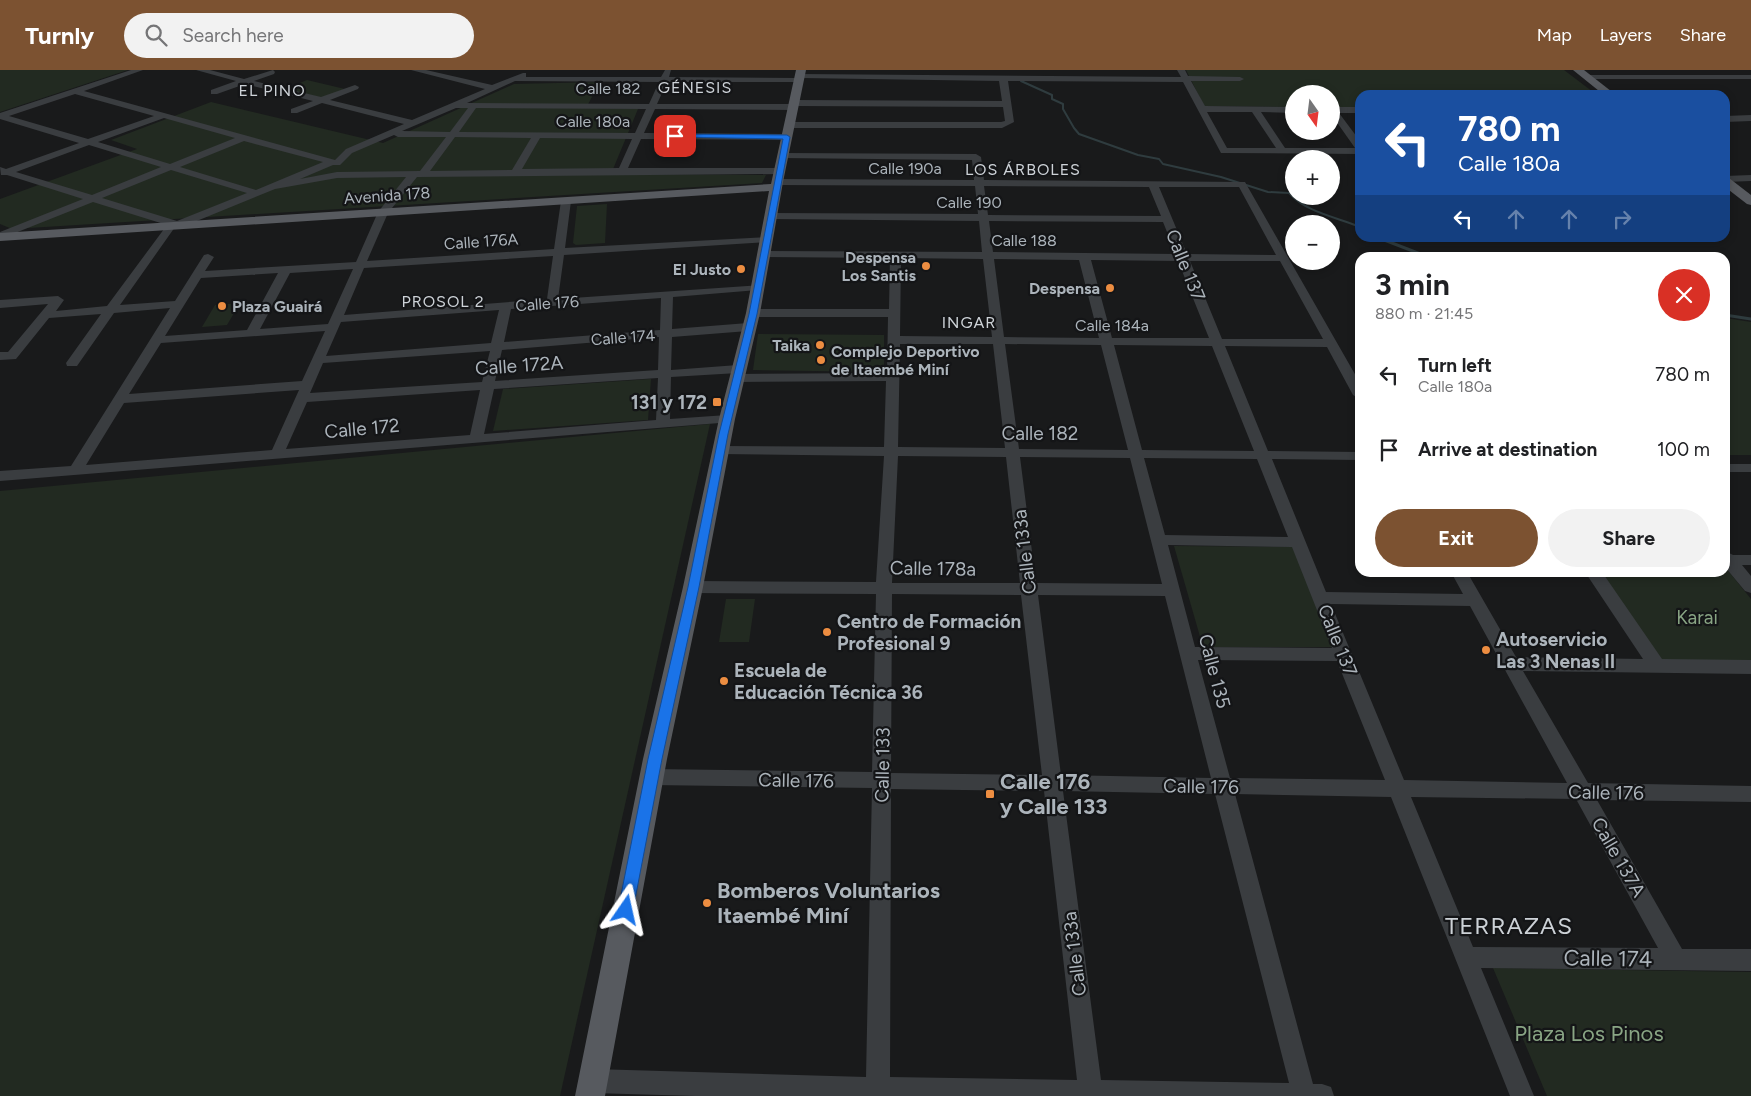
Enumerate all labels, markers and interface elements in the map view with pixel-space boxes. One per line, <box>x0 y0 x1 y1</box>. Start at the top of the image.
search box <box>124 13 474 58</box>
text: Turnly <box>25 21 94 50</box>
icon: search <box>142 21 170 49</box>
text: Search here <box>182 24 284 47</box>
text: Map <box>1537 24 1572 46</box>
text: Layers <box>1600 24 1652 46</box>
text: Share <box>1680 24 1726 46</box>
district label: GÉNESIS <box>658 78 732 97</box>
street label: Calle 182 <box>576 79 640 98</box>
district label: EL PINO <box>238 81 306 100</box>
north arrow <box>1285 85 1340 140</box>
map controls <box>1285 85 1340 270</box>
text: 780 m <box>1458 108 1560 150</box>
icon: left <box>1375 110 1440 175</box>
street label: Calle 180a <box>556 112 630 131</box>
pin <box>654 115 696 157</box>
icon: arrive <box>661 122 689 150</box>
button: + <box>1285 150 1340 205</box>
text: Calle 180a <box>1458 150 1560 177</box>
street label: Calle 190a <box>868 159 942 178</box>
district label: LOS ÁRBOLES <box>965 160 1081 179</box>
street label: Avenida 178 <box>343 183 431 208</box>
street label: Calle 190 <box>936 193 1002 212</box>
icon: left <box>1449 205 1477 233</box>
icon: ahead <box>1502 205 1530 233</box>
icon: ahead <box>1555 205 1583 233</box>
icon: right <box>1608 205 1636 233</box>
button: − <box>1285 215 1340 270</box>
street label: Calle 137 <box>1161 226 1210 304</box>
street label: Calle 176A <box>443 229 519 254</box>
street label: Calle 188 <box>991 231 1057 250</box>
place label: Despensa Los Santis <box>841 248 917 285</box>
place label: El Justo <box>673 260 731 279</box>
marker: Despensa Los Santis <box>920 260 932 272</box>
marker: El Justo <box>735 263 747 275</box>
text: 3 min <box>1375 266 1450 303</box>
button: close <box>1658 269 1710 321</box>
place label: Despensa <box>1029 279 1100 298</box>
marker: Despensa <box>1104 282 1116 294</box>
district label: PROSOL 2 <box>401 292 485 311</box>
street label: Calle 176 <box>515 292 579 315</box>
place label: Plaza Guairá <box>232 297 322 316</box>
marker: Plaza Guairá <box>216 300 228 312</box>
text: 880 m · 21:45 <box>1375 304 1473 323</box>
district label: INGAR <box>942 313 996 332</box>
street label: Calle 184a <box>1075 316 1149 335</box>
street label: Calle 174 <box>590 326 656 349</box>
place label: Taika <box>772 336 810 355</box>
marker: Taika <box>814 339 826 351</box>
place label: Complejo Deportivo de Itaembé Miní <box>831 342 980 379</box>
street label: Calle 172A <box>474 351 564 380</box>
marker: Complejo Deportivo de Itaembé Miní <box>815 354 827 366</box>
text: Turn left <box>1418 354 1492 377</box>
icon: left <box>1375 361 1403 389</box>
text: 780 m <box>1655 363 1710 386</box>
text: Calle 180a <box>1418 377 1492 396</box>
place label: 131 y 172 <box>631 391 707 414</box>
marker: 131 y 172 <box>711 396 723 408</box>
street label: Calle 172 <box>323 414 401 443</box>
street label: Calle 182 <box>1002 422 1078 445</box>
icon: arrive <box>1375 436 1403 464</box>
text: Arrive at destination <box>1418 438 1597 461</box>
text: 100 m <box>1657 438 1710 461</box>
street label: Calle 133a <box>1008 508 1041 596</box>
button: Exit <box>1375 509 1538 567</box>
button: Share <box>1548 509 1710 567</box>
street label: Calle 178a <box>890 556 976 581</box>
street label: Calle 137 <box>1313 601 1362 679</box>
park label: Karai <box>1676 606 1718 629</box>
place label: Centro de Formación Profesional 9 <box>837 610 1021 655</box>
marker: Centro de Formación Profesional 9 <box>821 626 833 638</box>
place label: Autoservicio Las 3 Nenas II <box>1496 628 1615 673</box>
street label: Calle 135 <box>1194 631 1235 711</box>
marker: Autoservicio Las 3 Nenas II <box>1480 644 1492 656</box>
place label: Escuela de Educación Técnica 36 <box>734 659 923 704</box>
marker: Escuela de Educación Técnica 36 <box>718 675 730 687</box>
street label: Calle 133 <box>870 727 895 803</box>
street label: Calle 176 <box>758 768 834 793</box>
place label: Calle 176 y Calle 133 <box>1000 768 1108 820</box>
street label: Calle 176 <box>1163 774 1239 799</box>
street label: Calle 176 <box>1568 780 1644 805</box>
marker: Calle 176 y Calle 133 <box>984 788 996 800</box>
street label: Calle 137A <box>1587 813 1651 901</box>
place label: Bomberos Voluntarios Itaembé Miní <box>717 877 940 929</box>
position arrow <box>599 883 651 935</box>
marker: Bomberos Voluntarios Itaembé Miní <box>701 897 713 909</box>
street label: Calle 133a <box>1058 910 1091 998</box>
district label: TERRAZAS <box>1445 911 1573 940</box>
street label: Calle 174 <box>1563 944 1653 973</box>
park label: Plaza Los Pinos <box>1514 1020 1664 1047</box>

